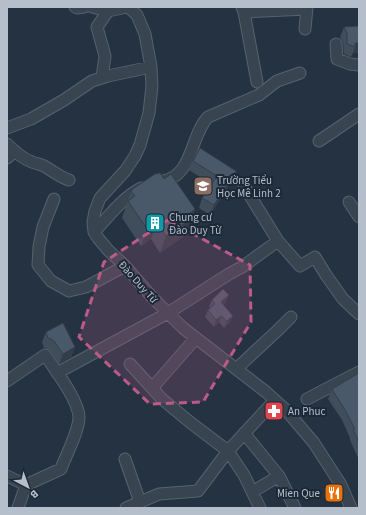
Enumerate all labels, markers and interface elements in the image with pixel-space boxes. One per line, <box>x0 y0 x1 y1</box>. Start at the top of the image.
place label: Trường Tiểu Học Mê Linh 2 <box>217 173 281 201</box>
school or university icon: Trường Tiểu Học Mê Linh 2 <box>192 175 214 197</box>
place label: Chung cư Đào Duy Từ <box>169 210 222 238</box>
building icon: Chung cư Đào Duy Từ <box>144 212 166 234</box>
street label: Đào Duy Từ <box>115 258 162 307</box>
pharmacy icon: An Phuc <box>263 400 285 422</box>
place label: An Phuc <box>288 404 325 419</box>
north arrow <box>8 467 48 507</box>
restaurant icon: Mien Que <box>323 482 345 504</box>
text: B <box>27 486 42 502</box>
place label: Mien Que <box>277 486 321 501</box>

